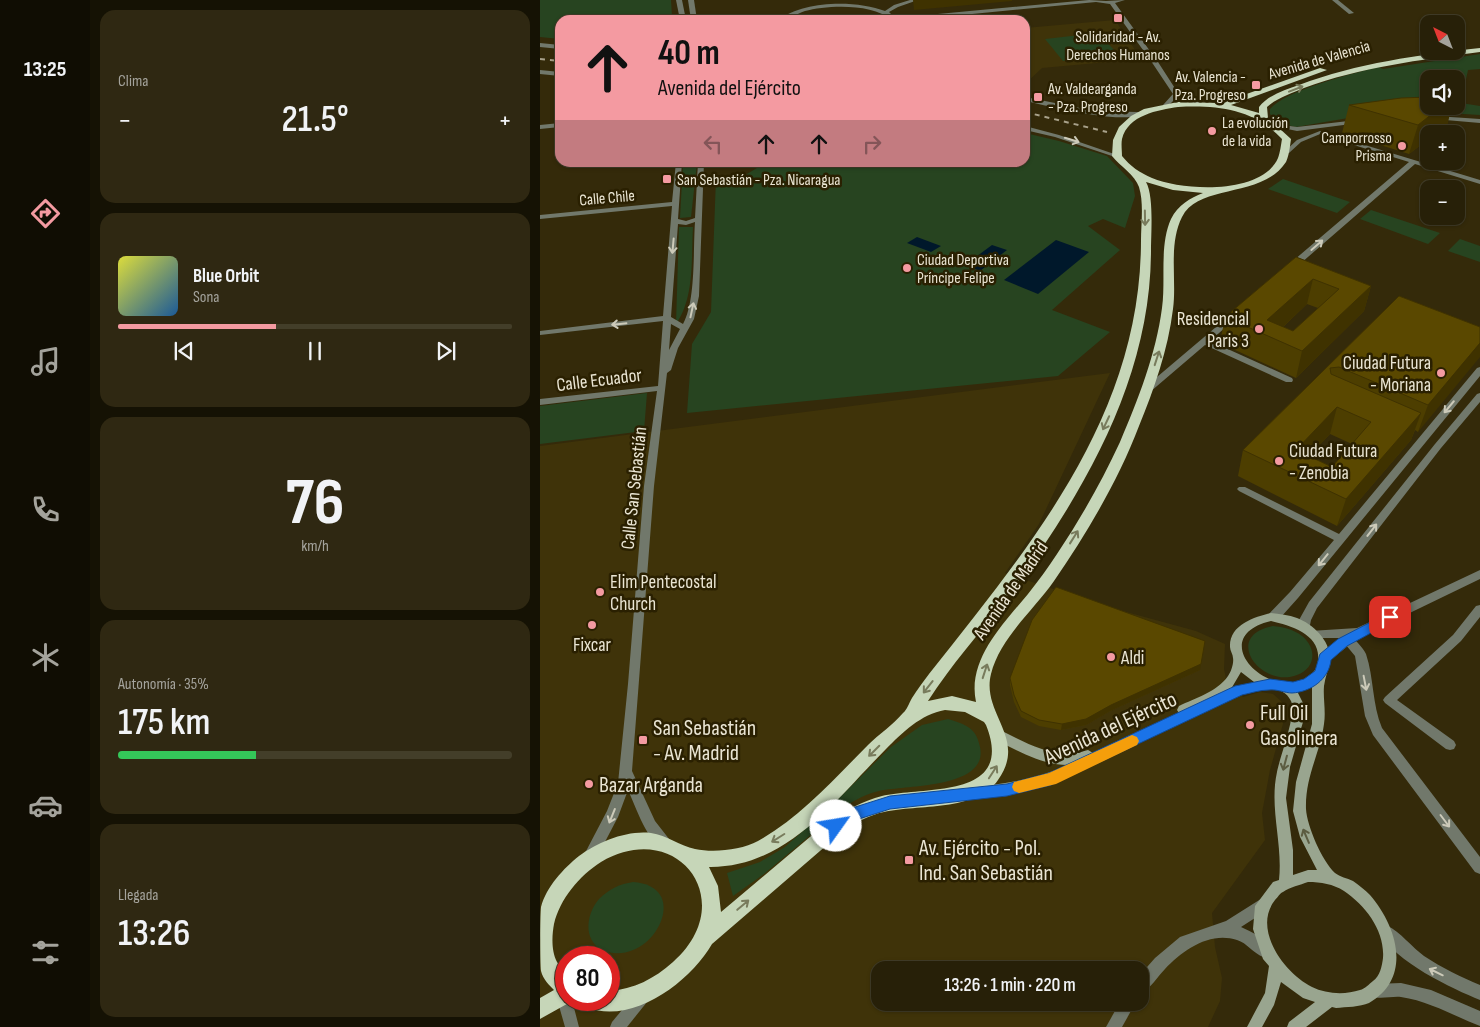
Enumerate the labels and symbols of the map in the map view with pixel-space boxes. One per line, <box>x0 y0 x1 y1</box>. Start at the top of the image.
marker: Solidaridad - Av. Derechos Humanos <box>1112 12 1124 24</box>
north arrow <box>1420 15 1465 60</box>
place label: Solidaridad - Av. Derechos Humanos <box>1066 28 1170 65</box>
street label: Avenida de Valencia <box>1266 37 1372 84</box>
place label: Av. Valencia - Pza. Progreso <box>1174 68 1246 105</box>
marker: Av. Valencia - Pza. Progreso <box>1250 79 1262 91</box>
place label: Av. Valdearganda - Pza. Progreso <box>1047 80 1137 117</box>
one-way arrow <box>1288 84 1303 93</box>
marker: Av. Valdearganda - Pza. Progreso <box>1032 91 1044 103</box>
place label: La evolución de la vida <box>1222 114 1288 151</box>
marker: La evolución de la vida <box>1206 125 1218 137</box>
place label: Camporrosso Prisma <box>1321 129 1392 166</box>
one-way arrow <box>1063 136 1079 146</box>
marker: Camporrosso Prisma <box>1396 140 1408 152</box>
place label: San Sebastián - Pza. Nicaragua <box>677 171 841 190</box>
marker: San Sebastián - Pza. Nicaragua <box>661 173 673 185</box>
street label: Calle Chile <box>579 187 636 210</box>
one-way arrow <box>1141 210 1150 226</box>
one-way arrow <box>668 238 678 254</box>
one-way arrow <box>1310 240 1323 251</box>
place label: Ciudad Deportiva Príncipe Felipe <box>917 251 1009 288</box>
marker: Ciudad Deportiva Príncipe Felipe <box>901 262 913 274</box>
one-way arrow <box>687 303 697 319</box>
place label: Residencial Paris 3 <box>1177 308 1249 353</box>
one-way arrow <box>611 319 627 329</box>
marker: Residencial Paris 3 <box>1253 323 1265 335</box>
one-way arrow <box>1153 351 1162 367</box>
place label: Ciudad Futura - Moriana <box>1343 352 1431 397</box>
street label: Calle Ecuador <box>555 364 644 397</box>
marker: Ciudad Futura - Moriana <box>1435 367 1447 379</box>
one-way arrow <box>1443 401 1454 414</box>
one-way arrow <box>1101 415 1111 430</box>
street label: Calle San Sebastián <box>617 426 652 551</box>
place label: Ciudad Futura - Zenobia <box>1289 440 1377 485</box>
marker: Ciudad Futura - Zenobia <box>1273 455 1285 467</box>
one-way arrow <box>1367 523 1377 537</box>
one-way arrow <box>1070 530 1080 544</box>
street label: Avenida de Madrid <box>968 537 1054 645</box>
one-way arrow <box>1318 553 1329 566</box>
place label: Elim Pentecostal Church <box>610 571 717 616</box>
marker: Elim Pentecostal Church <box>594 586 606 598</box>
pin <box>1369 596 1411 638</box>
marker: Fixcar <box>586 619 598 631</box>
place label: Fixcar <box>573 634 612 657</box>
place label: Aldi <box>1120 647 1144 670</box>
marker: Aldi <box>1105 651 1117 663</box>
one-way arrow <box>980 664 990 680</box>
one-way arrow <box>1361 675 1370 691</box>
one-way arrow <box>922 680 933 693</box>
street label: Avenida del Ejército <box>1039 686 1181 771</box>
place label: Full Oil Gasolinera <box>1260 700 1338 752</box>
place label: San Sebastián - Av. Madrid <box>653 715 756 767</box>
marker: Full Oil Gasolinera <box>1244 719 1256 731</box>
marker: San Sebastián - Av. Madrid <box>637 734 649 746</box>
one-way arrow <box>868 744 880 757</box>
one-way arrow <box>1280 754 1289 770</box>
one-way arrow <box>989 765 999 779</box>
place label: Bazar Arganda <box>599 772 703 799</box>
marker: Bazar Arganda <box>583 778 595 790</box>
position arrow <box>809 799 861 851</box>
one-way arrow <box>606 808 616 823</box>
one-way arrow <box>1439 814 1450 827</box>
one-way arrow <box>1300 829 1310 844</box>
one-way arrow <box>772 833 786 843</box>
place label: Av. Ejército - Pol. Ind. San Sebastián <box>918 835 1053 887</box>
marker: Av. Ejército - Pol. Ind. San Sebastián <box>903 854 915 866</box>
one-way arrow <box>736 900 749 911</box>
speed limit sign: 80 <box>555 946 620 1011</box>
one-way arrow <box>1429 967 1444 976</box>

